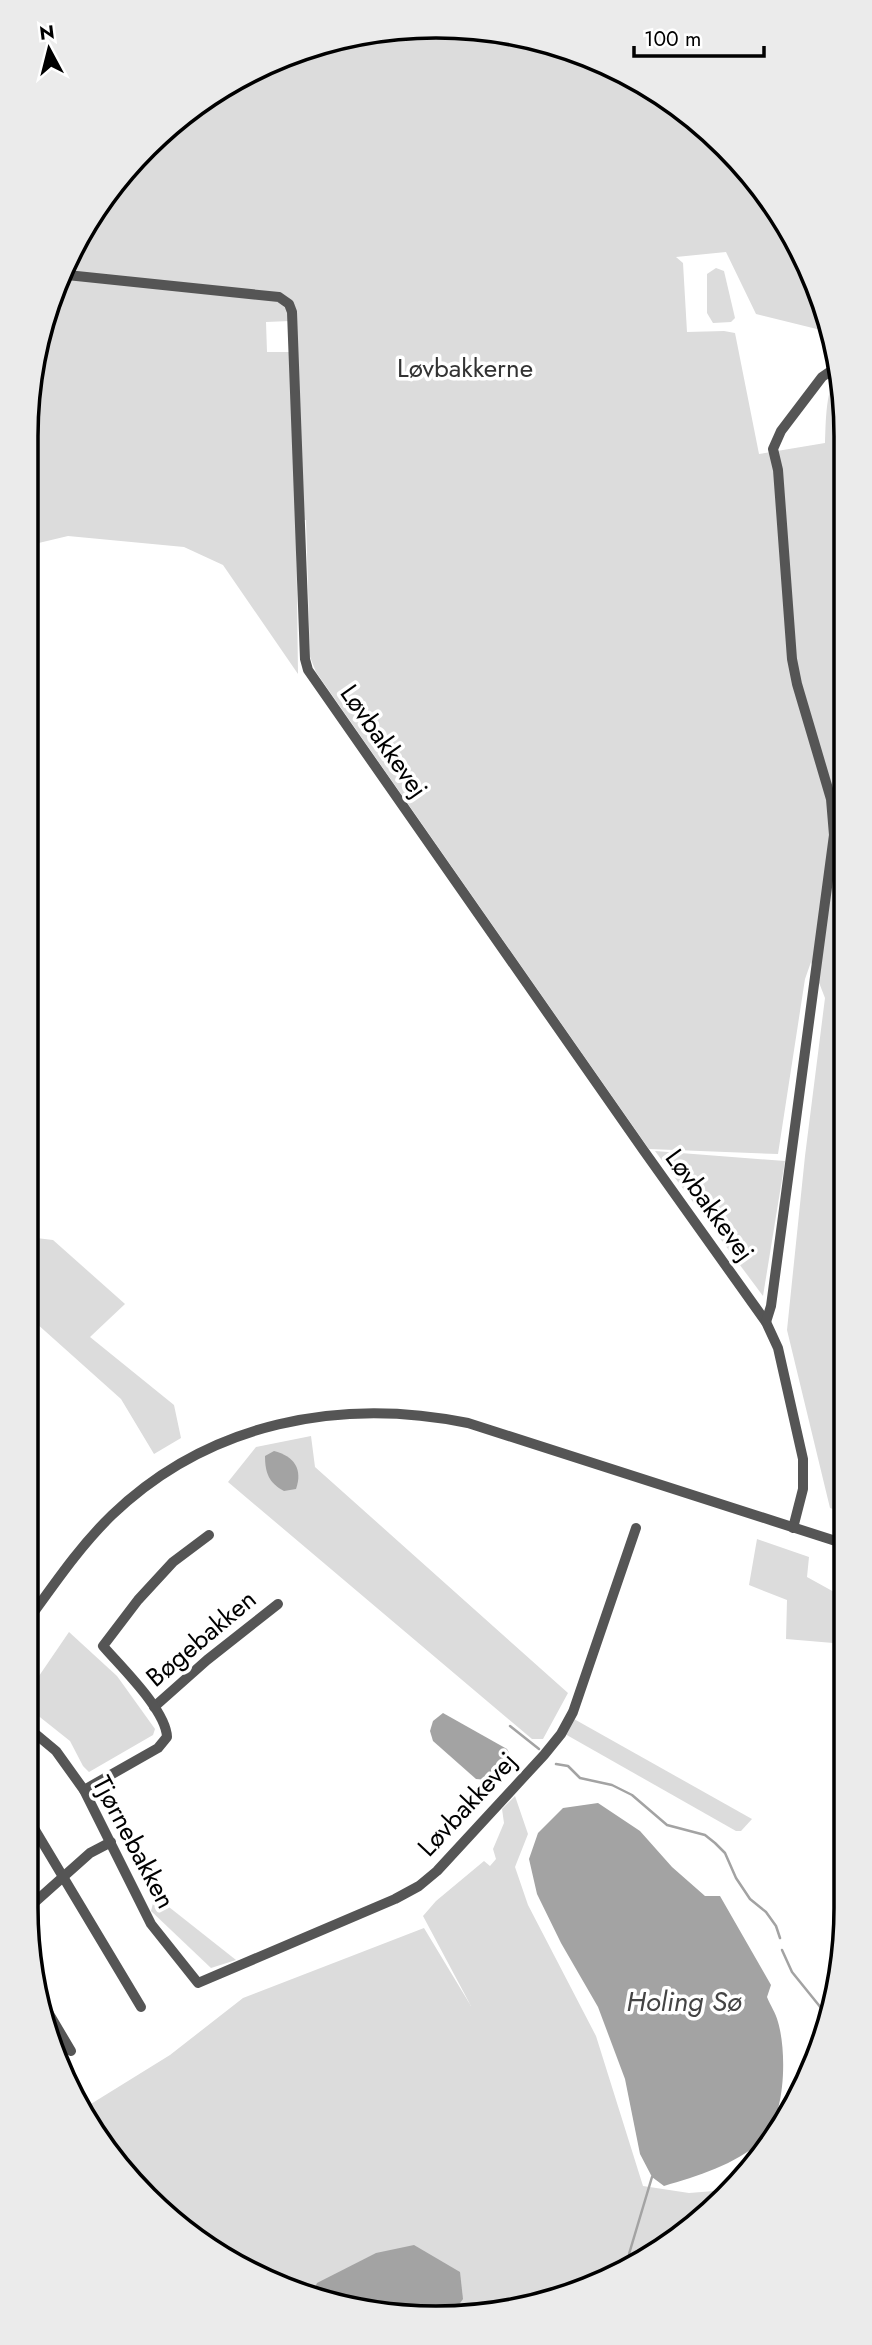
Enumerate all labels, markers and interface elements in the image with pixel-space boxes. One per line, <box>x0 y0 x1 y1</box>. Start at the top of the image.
north arrow <box>14 14 84 84</box>
scale bar <box>634 14 764 58</box>
text: N <box>38 18 56 47</box>
text: 100 m <box>644 24 701 54</box>
park label: Løvbakkerne <box>397 349 533 387</box>
street label: Løvbakkevej <box>331 677 437 805</box>
street label: Løvbakkevej <box>656 1141 764 1269</box>
street label: Bøgebakken <box>138 1580 264 1696</box>
street label: Løvbakkevej <box>409 1743 525 1865</box>
street label: Tjørnebakken <box>83 1769 185 1915</box>
water label: Holing Sø <box>626 1981 742 2022</box>

